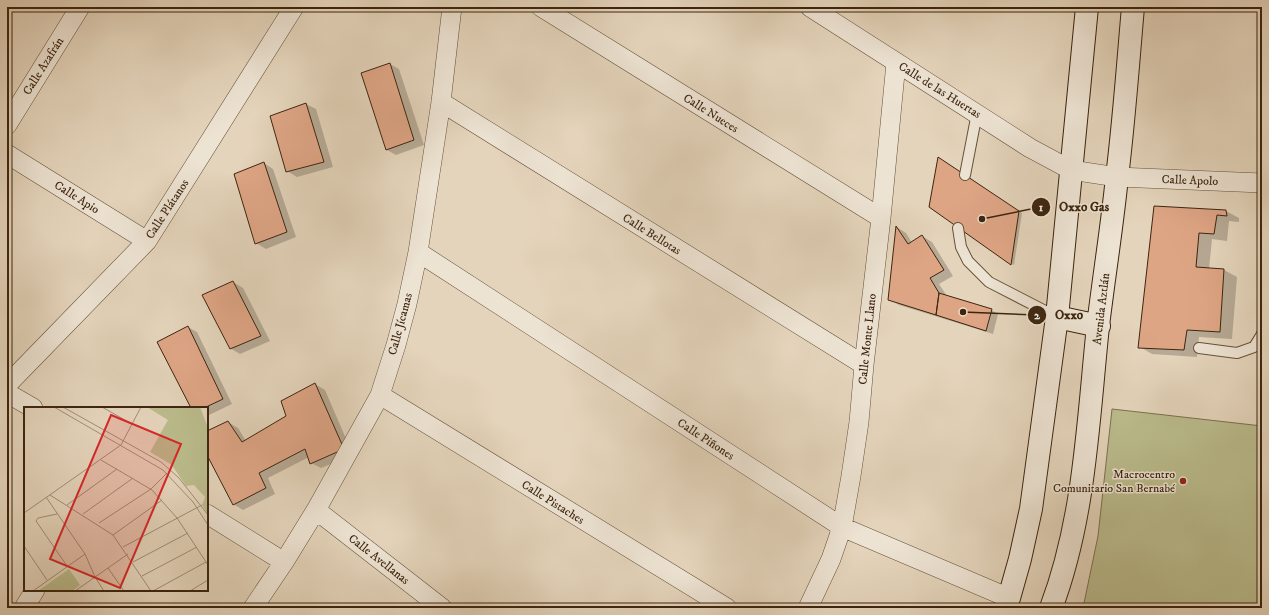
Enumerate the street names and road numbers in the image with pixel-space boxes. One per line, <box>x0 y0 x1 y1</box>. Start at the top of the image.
street label: Calle Azafrán <box>20 34 67 98</box>
street label: Calle de las Huertas <box>896 59 984 122</box>
street label: Calle Nueces <box>680 91 741 136</box>
street label: Calle Apolo <box>1161 172 1219 189</box>
street label: Calle Plátanos <box>142 176 192 242</box>
street label: Calle Apio <box>51 178 102 217</box>
street label: Calle Bellotas <box>620 210 684 258</box>
street label: Avenida Aztlán <box>1090 272 1113 346</box>
street label: Calle Jícamas <box>385 291 416 357</box>
street label: Calle Monte Llano <box>855 293 880 385</box>
street label: Calle Piñones <box>674 415 737 463</box>
street label: Calle Pistaches <box>519 477 587 528</box>
street label: Calle Avellanas <box>345 531 412 588</box>

